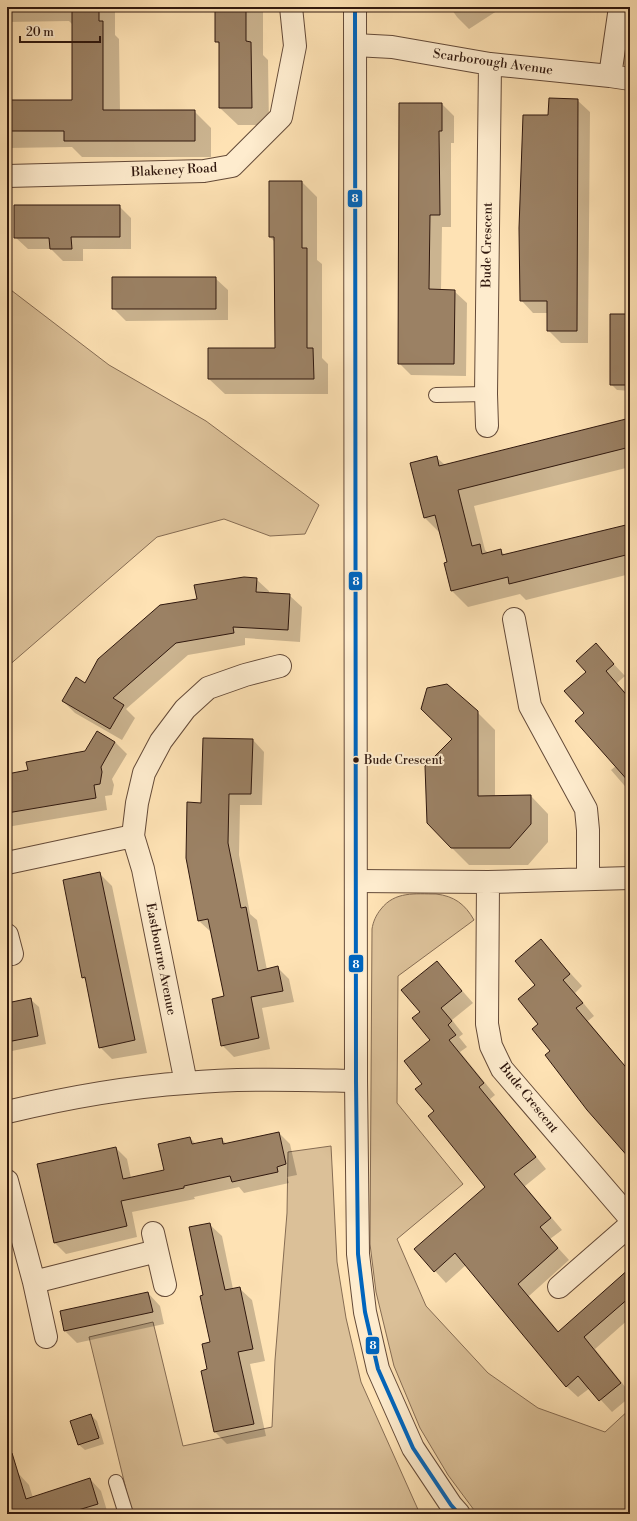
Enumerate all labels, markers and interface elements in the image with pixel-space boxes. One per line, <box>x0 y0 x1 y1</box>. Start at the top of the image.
scale bar <box>20 18 100 44</box>
text: 20 m <box>26 25 54 40</box>
street label: Scarborough Avenue <box>432 46 554 78</box>
street label: Blakeney Road <box>130 160 218 180</box>
line badge: 8 <box>347 189 363 208</box>
text: 8 <box>351 192 359 206</box>
street label: Bude Crescent <box>478 202 496 289</box>
line badge: 8 <box>348 571 363 591</box>
text: 8 <box>352 575 360 589</box>
place label: Bude Crescent <box>363 753 444 768</box>
marker: Bude Crescent <box>351 755 361 765</box>
street label: Eastbourne Avenue <box>142 902 180 1017</box>
line badge: 8 <box>348 954 364 973</box>
text: 8 <box>352 958 360 972</box>
street label: Bude Crescent <box>495 1059 562 1137</box>
line badge: 8 <box>365 1336 380 1355</box>
text: 8 <box>369 1339 377 1353</box>

